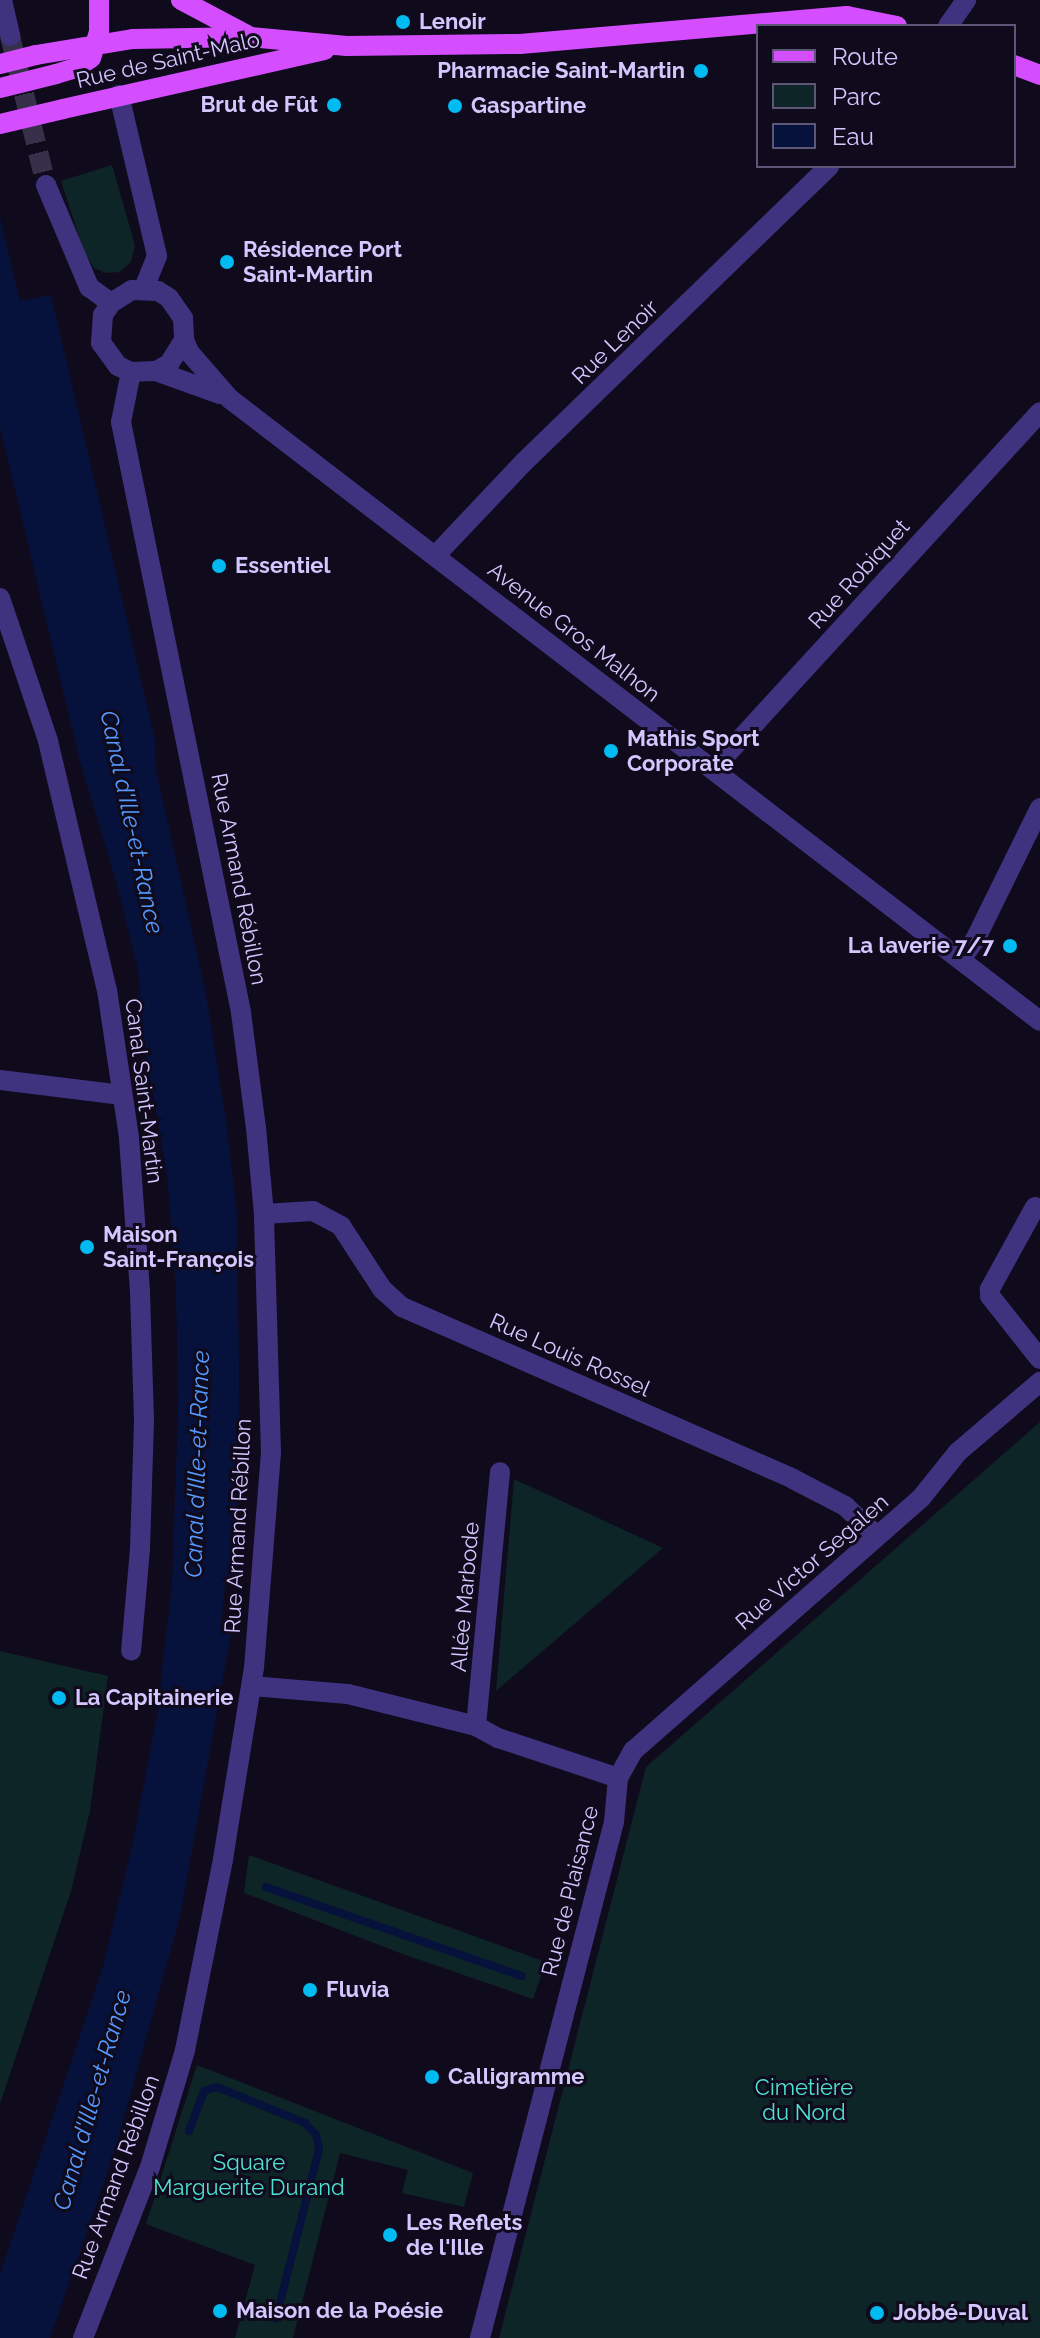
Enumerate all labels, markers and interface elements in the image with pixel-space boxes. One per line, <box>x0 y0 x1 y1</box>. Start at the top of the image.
place label: Lenoir <box>419 9 486 35</box>
marker: Lenoir <box>394 13 412 31</box>
legend <box>756 24 1016 168</box>
street label: Rue de Saint-Malo <box>74 26 262 94</box>
text: Route <box>832 42 898 71</box>
place label: Pharmacie Saint-Martin <box>437 58 685 84</box>
marker: Pharmacie Saint-Martin <box>692 62 710 80</box>
text: Parc <box>832 82 881 111</box>
place label: Brut de Fût <box>200 92 318 118</box>
place label: Gaspartine <box>471 93 586 119</box>
marker: Brut de Fût <box>325 96 343 114</box>
marker: Gaspartine <box>446 97 464 115</box>
text: Eau <box>832 122 874 151</box>
place label: Résidence Port Saint-Martin <box>243 236 402 288</box>
marker: Résidence Port Saint-Martin <box>218 253 236 271</box>
street label: Rue Lenoir <box>566 294 664 390</box>
street label: Rue Robiquet <box>803 514 915 634</box>
place label: Essentiel <box>235 553 331 579</box>
marker: Essentiel <box>210 557 228 575</box>
street label: Avenue Gros Malhon <box>483 557 665 707</box>
water label: Canal d'Ille-et-Rance <box>94 707 170 937</box>
place label: Mathis Sport Corporate <box>627 725 760 776</box>
marker: Mathis Sport Corporate <box>602 742 620 760</box>
street label: Rue Armand Rébillon <box>205 771 273 987</box>
place label: La laverie 7/7 <box>848 933 994 959</box>
marker: La laverie 7/7 <box>1001 937 1019 955</box>
street label: Canal Saint-Martin <box>120 997 168 1185</box>
place label: Maison Saint-François <box>103 1221 254 1272</box>
marker: Maison Saint-François <box>78 1238 96 1256</box>
street label: Rue Louis Rossel <box>486 1308 654 1402</box>
water label: Canal d'Ille-et-Rance <box>179 1349 215 1579</box>
street label: Rue Armand Rébillon <box>219 1418 257 1634</box>
street label: Rue Victor Segalen <box>730 1488 894 1636</box>
street label: Allée Marbode <box>445 1521 485 1673</box>
place label: La Capitainerie <box>75 1685 233 1711</box>
marker: La Capitainerie <box>50 1689 68 1707</box>
street label: Rue de Plaisance <box>536 1803 604 1979</box>
place label: Fluvia <box>326 1977 389 2003</box>
marker: Fluvia <box>301 1981 319 1999</box>
water label: Canal d'Ille-et-Rance <box>47 1986 137 2214</box>
place label: Calligramme <box>448 2064 584 2090</box>
marker: Calligramme <box>423 2068 441 2086</box>
street label: Rue Armand Rébillon <box>67 2071 165 2283</box>
park label: Cimetière du Nord <box>755 2074 853 2126</box>
park label: Square Marguerite Durand <box>153 2149 345 2200</box>
place label: Les Reflets de l'Ille <box>406 2209 522 2260</box>
marker: Les Reflets de l'Ille <box>381 2226 399 2244</box>
place label: Maison de la Poésie <box>236 2298 443 2324</box>
place label: Jobbé-Duval <box>893 2300 1028 2326</box>
marker: Maison de la Poésie <box>211 2302 229 2320</box>
marker: Jobbé-Duval <box>868 2304 886 2322</box>

